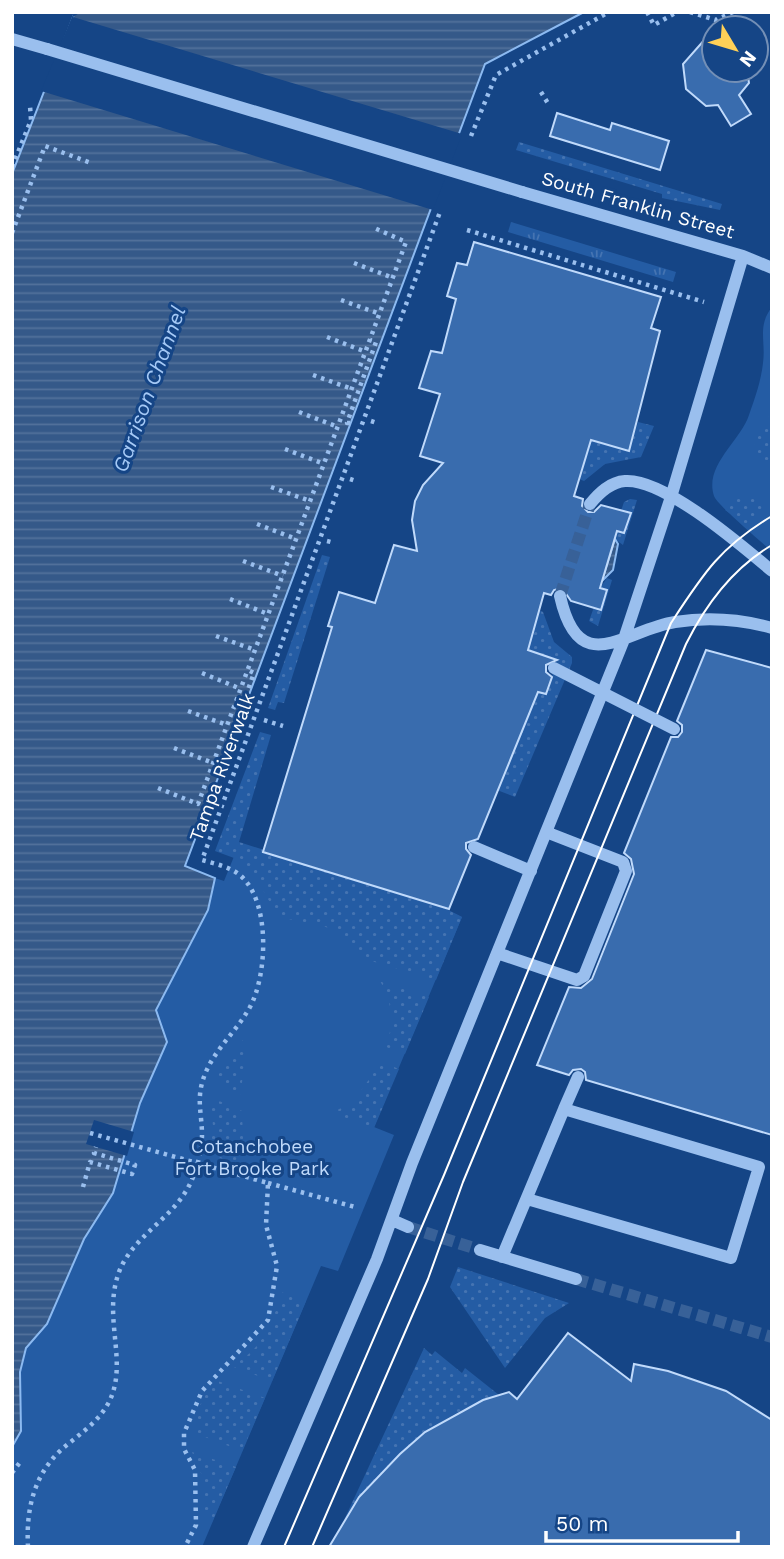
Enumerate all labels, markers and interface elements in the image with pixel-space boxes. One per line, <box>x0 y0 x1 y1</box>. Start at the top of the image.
north arrow <box>700 14 770 84</box>
text: N <box>735 47 761 72</box>
street label: South Franklin Street <box>539 166 737 244</box>
water label: Garrison Channel <box>107 302 191 476</box>
street label: Tampa Riverwalk <box>184 689 260 844</box>
park label: Cotanchobee Fort Brooke Park <box>175 1135 330 1180</box>
scale bar <box>546 1500 738 1544</box>
text: 50 m <box>556 1511 608 1536</box>

